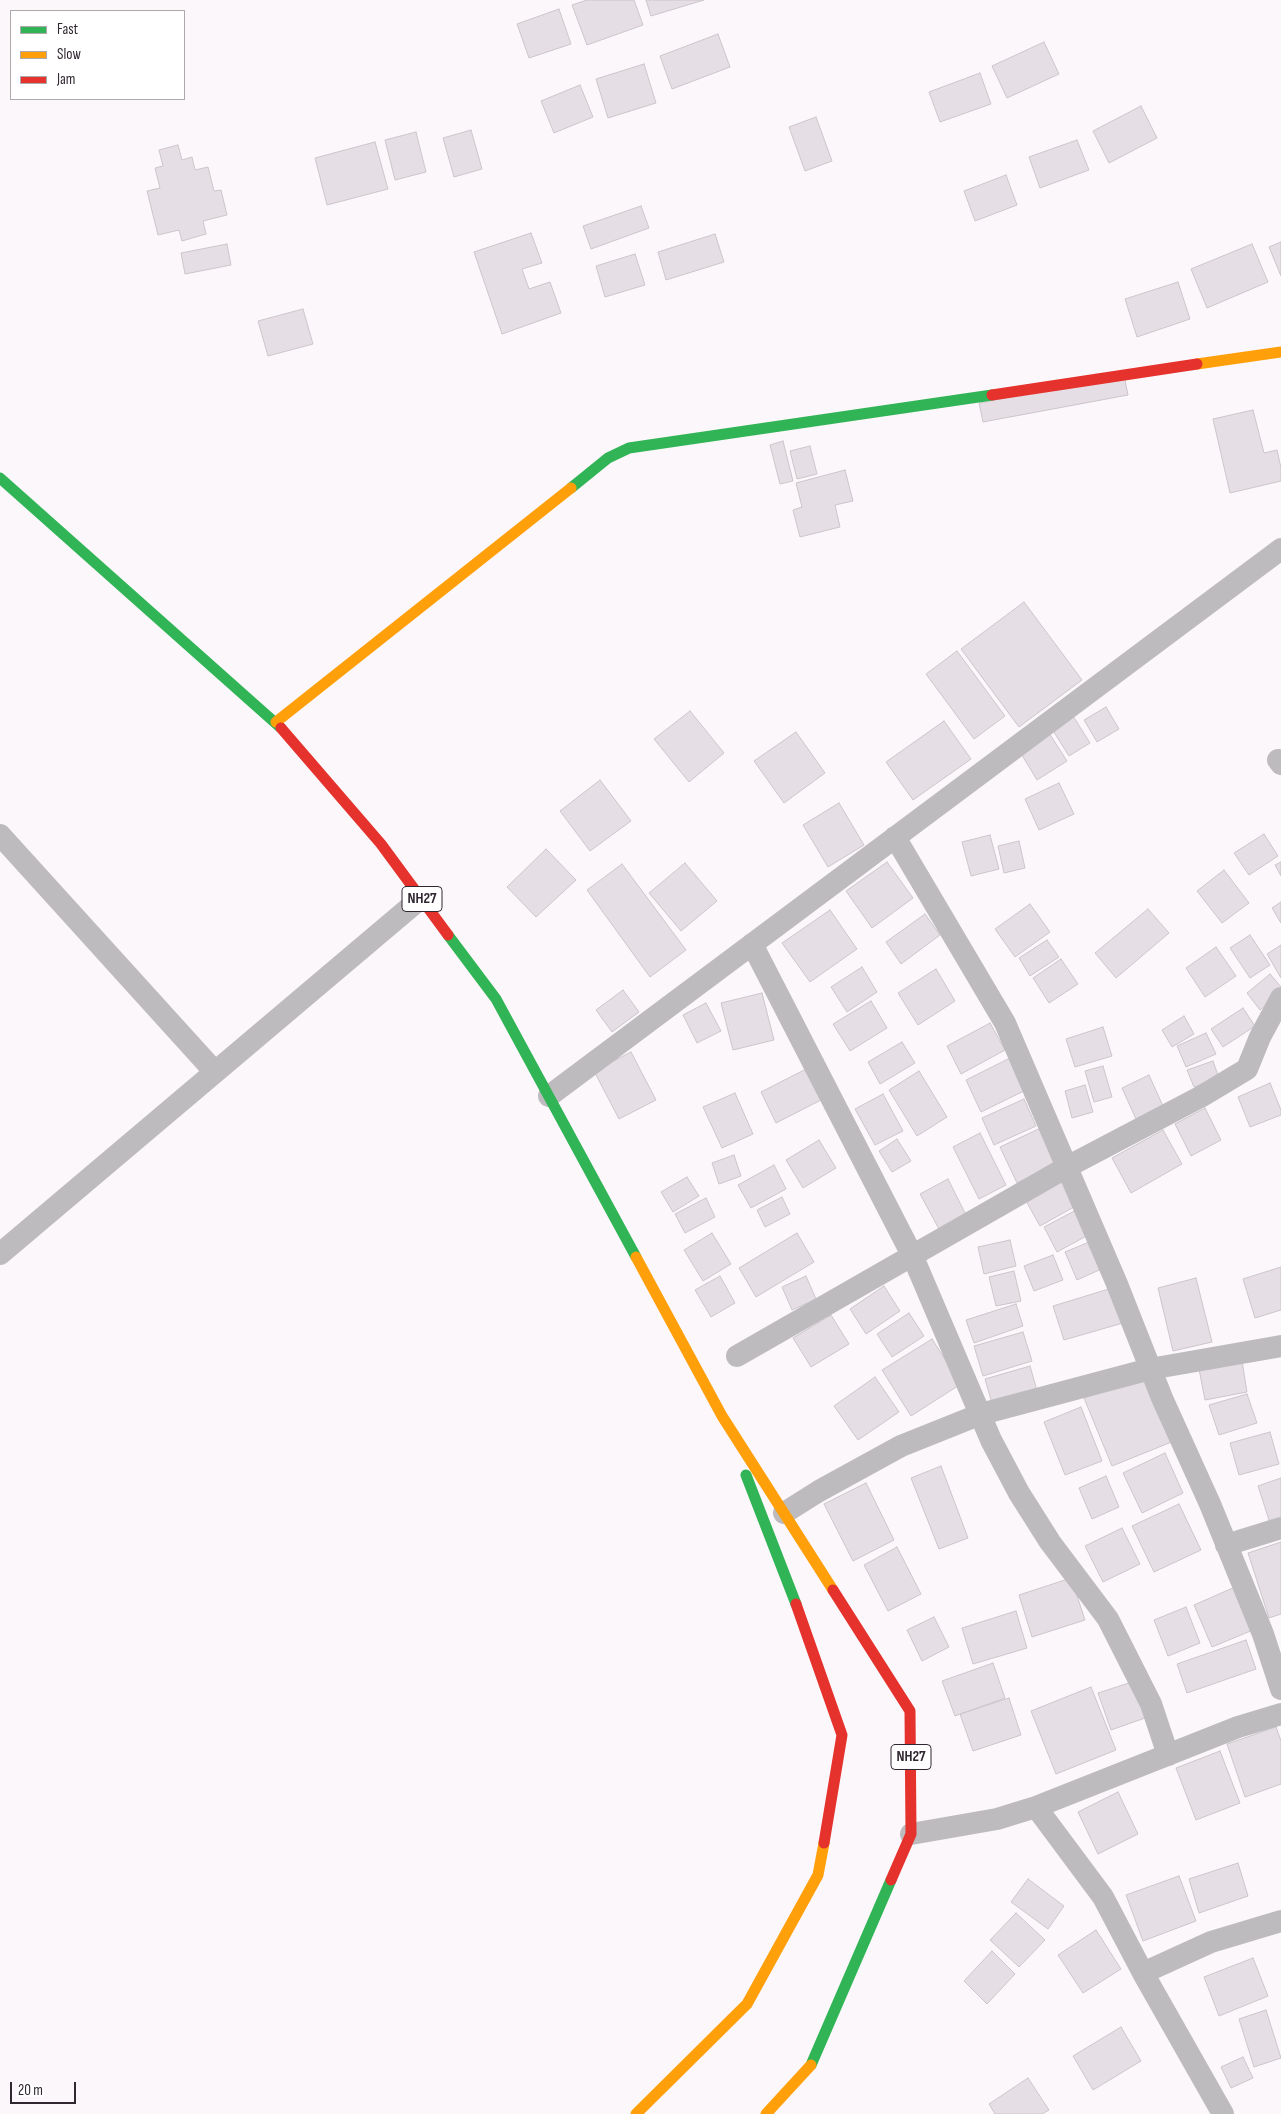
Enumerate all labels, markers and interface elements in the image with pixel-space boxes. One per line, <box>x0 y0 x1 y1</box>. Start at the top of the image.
legend <box>10 10 185 100</box>
text: Fast <box>57 20 78 39</box>
text: Slow <box>57 45 81 64</box>
text: Jam <box>57 70 75 89</box>
road number: NH27 <box>402 886 442 912</box>
road number: NH27 <box>891 1744 931 1770</box>
scale bar <box>12 2072 79 2104</box>
text: 20 m <box>18 2081 43 2100</box>

